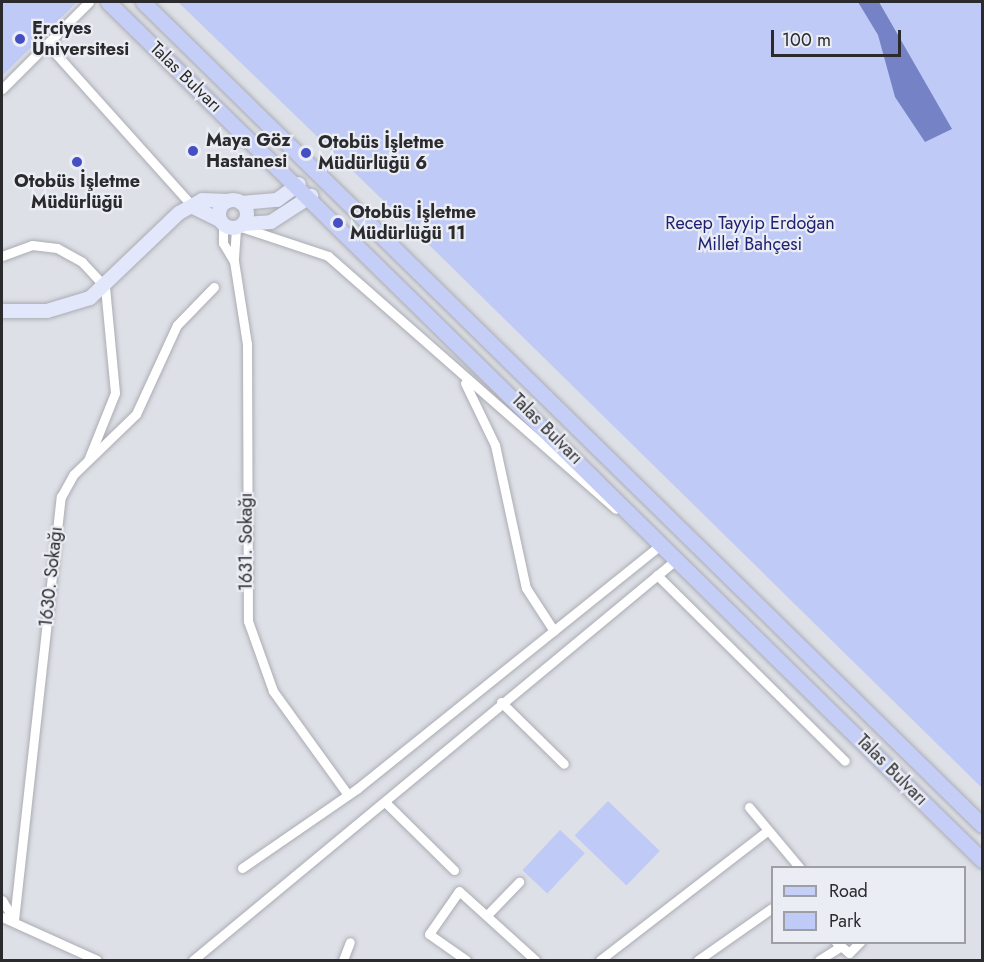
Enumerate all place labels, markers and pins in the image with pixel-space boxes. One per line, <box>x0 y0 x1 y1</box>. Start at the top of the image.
place label: Erciyes Üniversitesi <box>32 18 129 60</box>
marker: Erciyes Üniversitesi <box>13 32 27 46</box>
place label: Maya Göz Hastanesi <box>206 130 291 172</box>
place label: Otobüs İşletme Müdürlüğü 6 <box>318 132 444 174</box>
marker: Maya Göz Hastanesi <box>184 142 202 160</box>
marker: Otobüs İşletme Müdürlüğü 6 <box>299 146 313 160</box>
marker: Otobüs İşletme Müdürlüğü <box>70 155 84 169</box>
place label: Otobüs İşletme Müdürlüğü <box>14 171 140 213</box>
place label: Otobüs İşletme Müdürlüğü 11 <box>350 202 476 244</box>
marker: Otobüs İşletme Müdürlüğü 11 <box>331 216 345 230</box>

